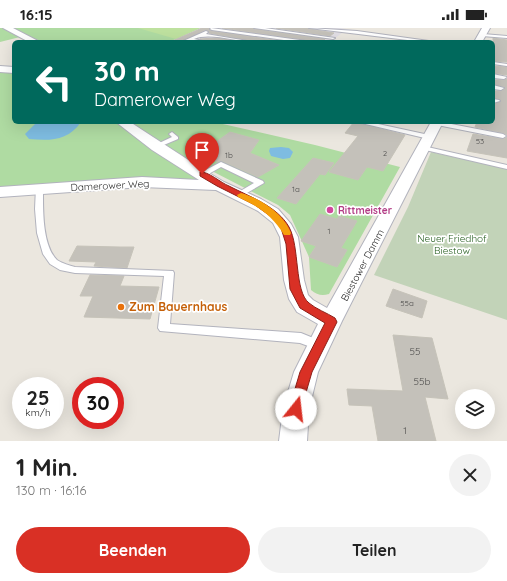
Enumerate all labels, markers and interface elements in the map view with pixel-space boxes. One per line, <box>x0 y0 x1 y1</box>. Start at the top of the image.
text: 16:15 <box>20 5 53 24</box>
text: 30 m <box>94 53 160 88</box>
icon: left <box>28 56 80 108</box>
text: Damerower Weg <box>94 88 236 111</box>
pin <box>185 133 219 174</box>
house number: 53 <box>476 136 484 146</box>
icon: arrive <box>191 139 213 161</box>
house number: 2 <box>383 148 388 158</box>
house number: 1b <box>225 150 233 160</box>
street label: Damerower Weg <box>70 177 150 194</box>
house number: 1a <box>292 184 300 194</box>
place label: Rittmeister <box>338 204 393 217</box>
marker: Rittmeister <box>325 205 335 215</box>
house number: 1 <box>328 226 331 236</box>
street label: Biestower Damm <box>338 227 387 303</box>
park label: Neuer Friedhof Biestow <box>417 232 487 257</box>
house number: 55a <box>400 298 414 308</box>
place label: Zum Bauernhaus <box>129 299 227 314</box>
marker: Zum Bauernhaus <box>116 302 126 312</box>
house number: 55 <box>410 345 420 358</box>
house number: 55b <box>414 375 430 388</box>
speed limit sign: 30 <box>72 377 124 429</box>
text: 25 <box>27 385 49 410</box>
position arrow <box>275 388 317 430</box>
map controls <box>455 389 495 429</box>
button: layers <box>455 389 495 429</box>
text: km/h <box>25 406 51 419</box>
house number: 1 <box>403 424 407 437</box>
text: 1 Min. <box>16 452 78 482</box>
button: close <box>449 454 491 496</box>
text: 130 m · 16:16 <box>16 482 86 498</box>
button: Beenden <box>16 527 250 573</box>
button: Teilen <box>258 527 491 573</box>

